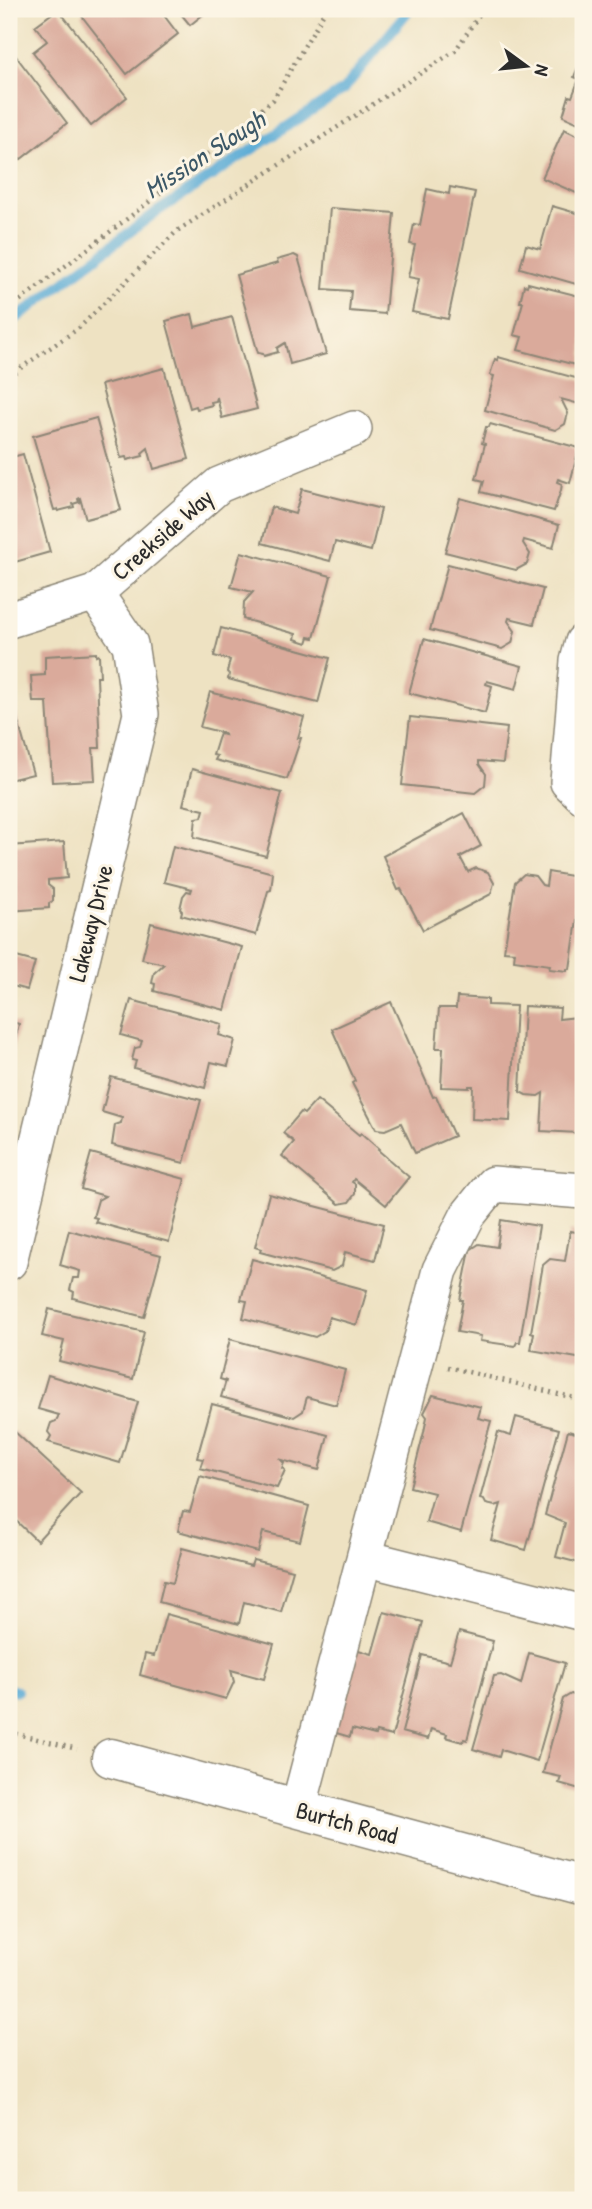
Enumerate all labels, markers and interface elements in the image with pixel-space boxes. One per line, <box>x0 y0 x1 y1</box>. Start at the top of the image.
north arrow <box>490 32 560 102</box>
text: N <box>529 62 556 79</box>
water label: Mission Slough <box>137 101 274 207</box>
street label: Creekside Way <box>104 481 220 587</box>
street label: Lakeway Drive <box>60 861 120 985</box>
street label: Burtch Road <box>293 1793 401 1851</box>

